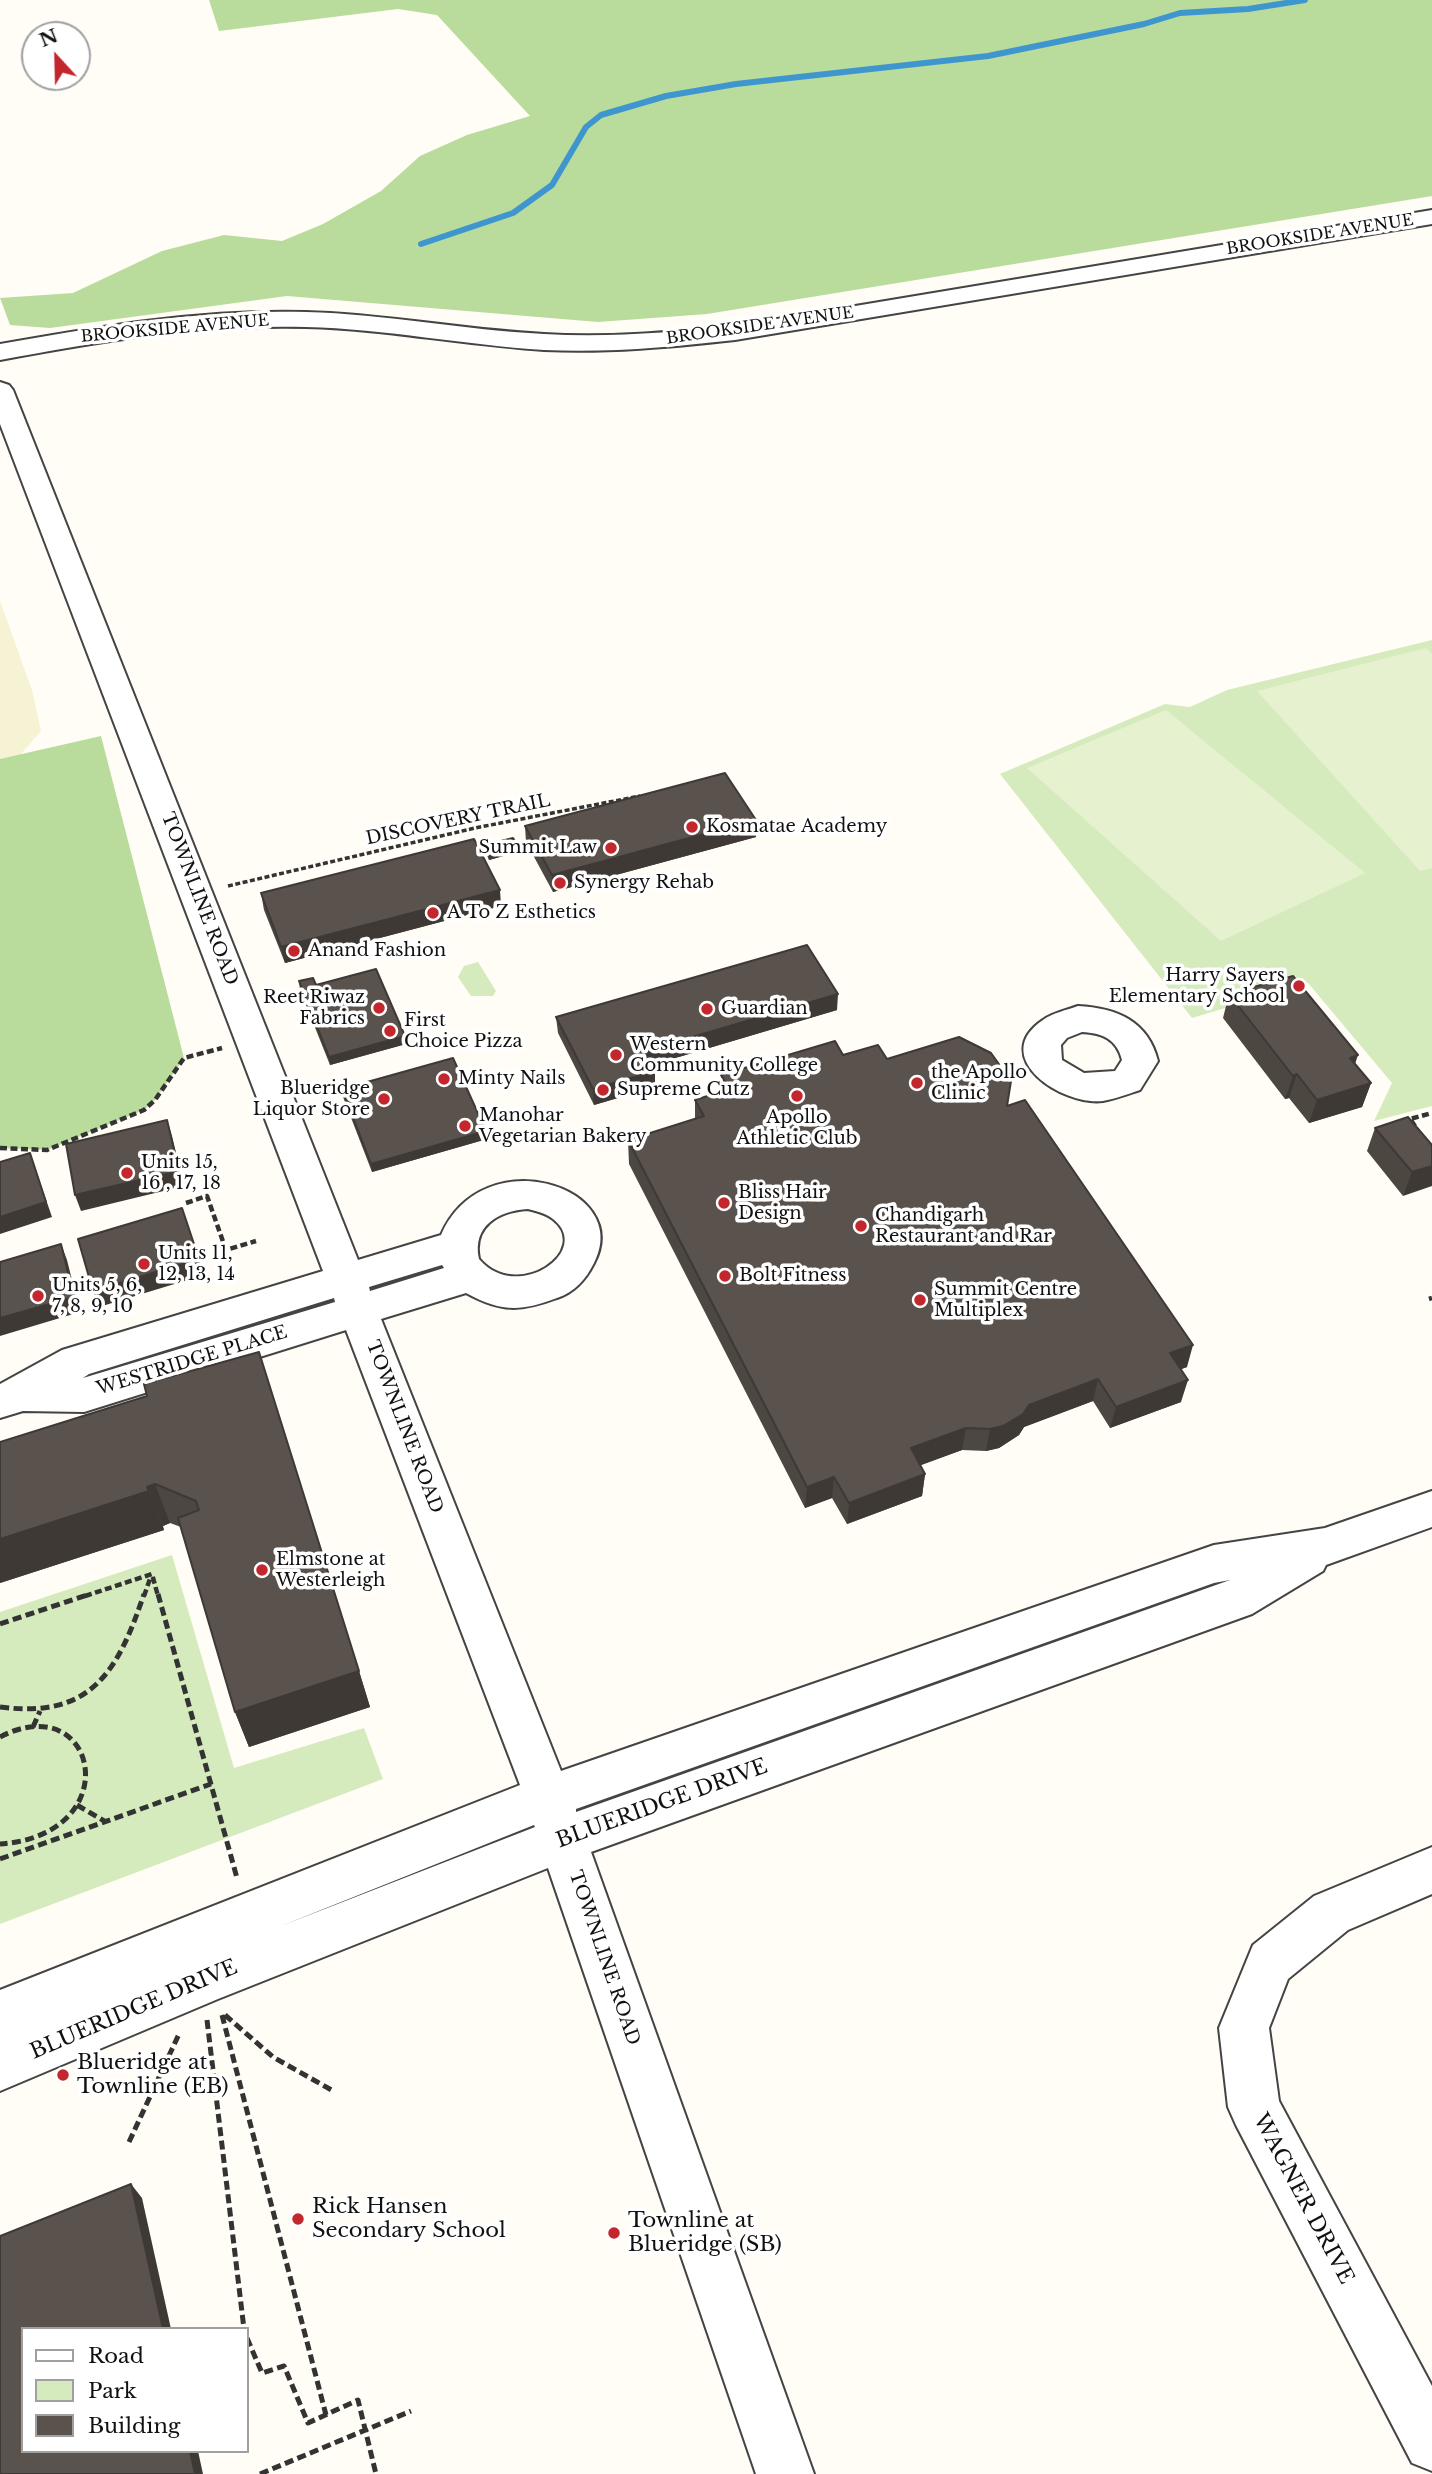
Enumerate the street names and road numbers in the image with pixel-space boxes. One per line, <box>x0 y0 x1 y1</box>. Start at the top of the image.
street label: BROOKSIDE AVENUE <box>1225 211 1415 259</box>
street label: BROOKSIDE AVENUE <box>665 303 855 349</box>
street label: BROOKSIDE AVENUE <box>80 311 270 347</box>
street label: DISCOVERY TRAIL <box>364 790 552 850</box>
street label: TOWNLINE ROAD <box>156 810 242 988</box>
street label: WESTRIDGE PLACE <box>94 1322 290 1400</box>
street label: TOWNLINE ROAD <box>361 1338 447 1516</box>
street label: BLUERIDGE DRIVE <box>553 1754 771 1854</box>
street label: TOWNLINE ROAD <box>564 1868 644 2048</box>
street label: BLUERIDGE DRIVE <box>27 1955 241 2065</box>
street label: WAGNER DRIVE <box>1247 2110 1359 2288</box>

